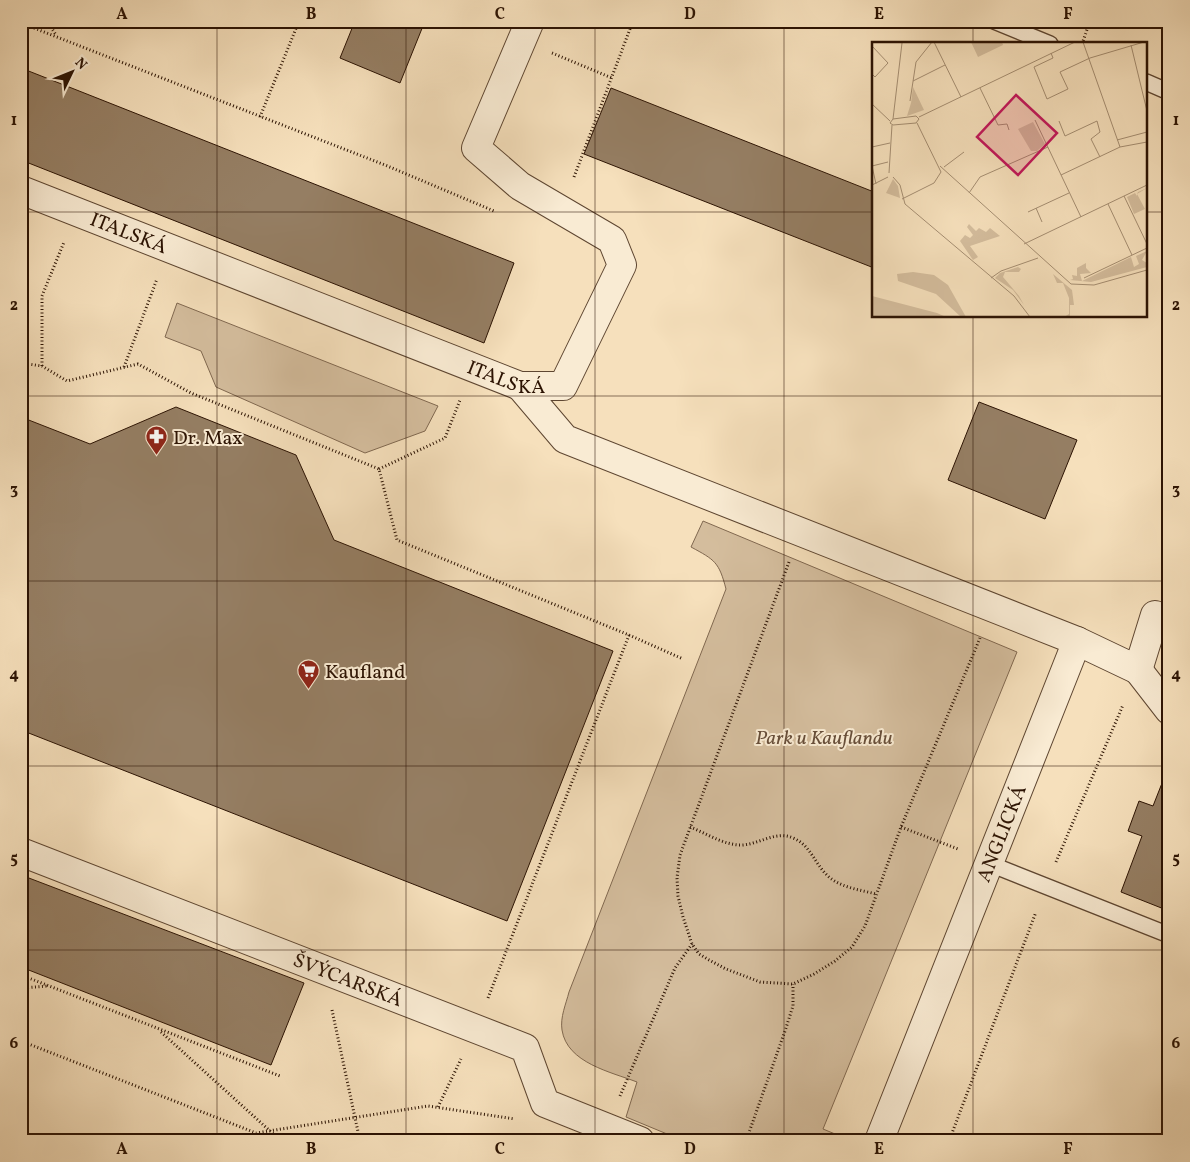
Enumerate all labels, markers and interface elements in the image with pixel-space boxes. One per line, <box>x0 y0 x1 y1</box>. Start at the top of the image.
text: A <box>116 4 128 26</box>
text: B <box>306 4 317 26</box>
text: C <box>495 4 505 26</box>
text: D <box>684 4 696 26</box>
text: E <box>874 4 884 26</box>
text: F <box>1063 4 1073 26</box>
inset map <box>872 42 1148 318</box>
north arrow <box>48 48 98 98</box>
text: N <box>70 54 91 74</box>
text: 1 <box>11 110 17 132</box>
text: 1 <box>1173 110 1179 132</box>
street label: ITALSKÁ <box>85 206 171 262</box>
text: 2 <box>10 295 18 317</box>
text: 2 <box>1172 295 1180 317</box>
street label: ITALSKÁ <box>462 355 545 402</box>
pharmacy icon: Dr. Max <box>145 425 169 456</box>
place label: Dr. Max <box>173 425 243 453</box>
text: 3 <box>10 479 18 501</box>
text: 3 <box>1172 479 1180 501</box>
supermarket icon: Kaufland <box>297 659 321 690</box>
place label: Kaufland <box>325 659 405 687</box>
text: 4 <box>9 664 19 686</box>
text: 4 <box>1171 664 1181 686</box>
park label: Park u Kauflandu <box>755 725 893 753</box>
street label: ANGLICKÁ <box>971 781 1035 887</box>
text: 5 <box>10 848 18 870</box>
text: 5 <box>1172 848 1180 870</box>
street label: ŠVÝCARSKÁ <box>289 947 406 1015</box>
text: 6 <box>10 1033 19 1055</box>
text: 6 <box>1172 1033 1181 1055</box>
text: A <box>116 1139 128 1161</box>
text: B <box>306 1139 317 1161</box>
text: C <box>495 1139 505 1161</box>
text: D <box>684 1139 696 1161</box>
text: E <box>874 1139 884 1161</box>
text: F <box>1063 1139 1073 1161</box>

